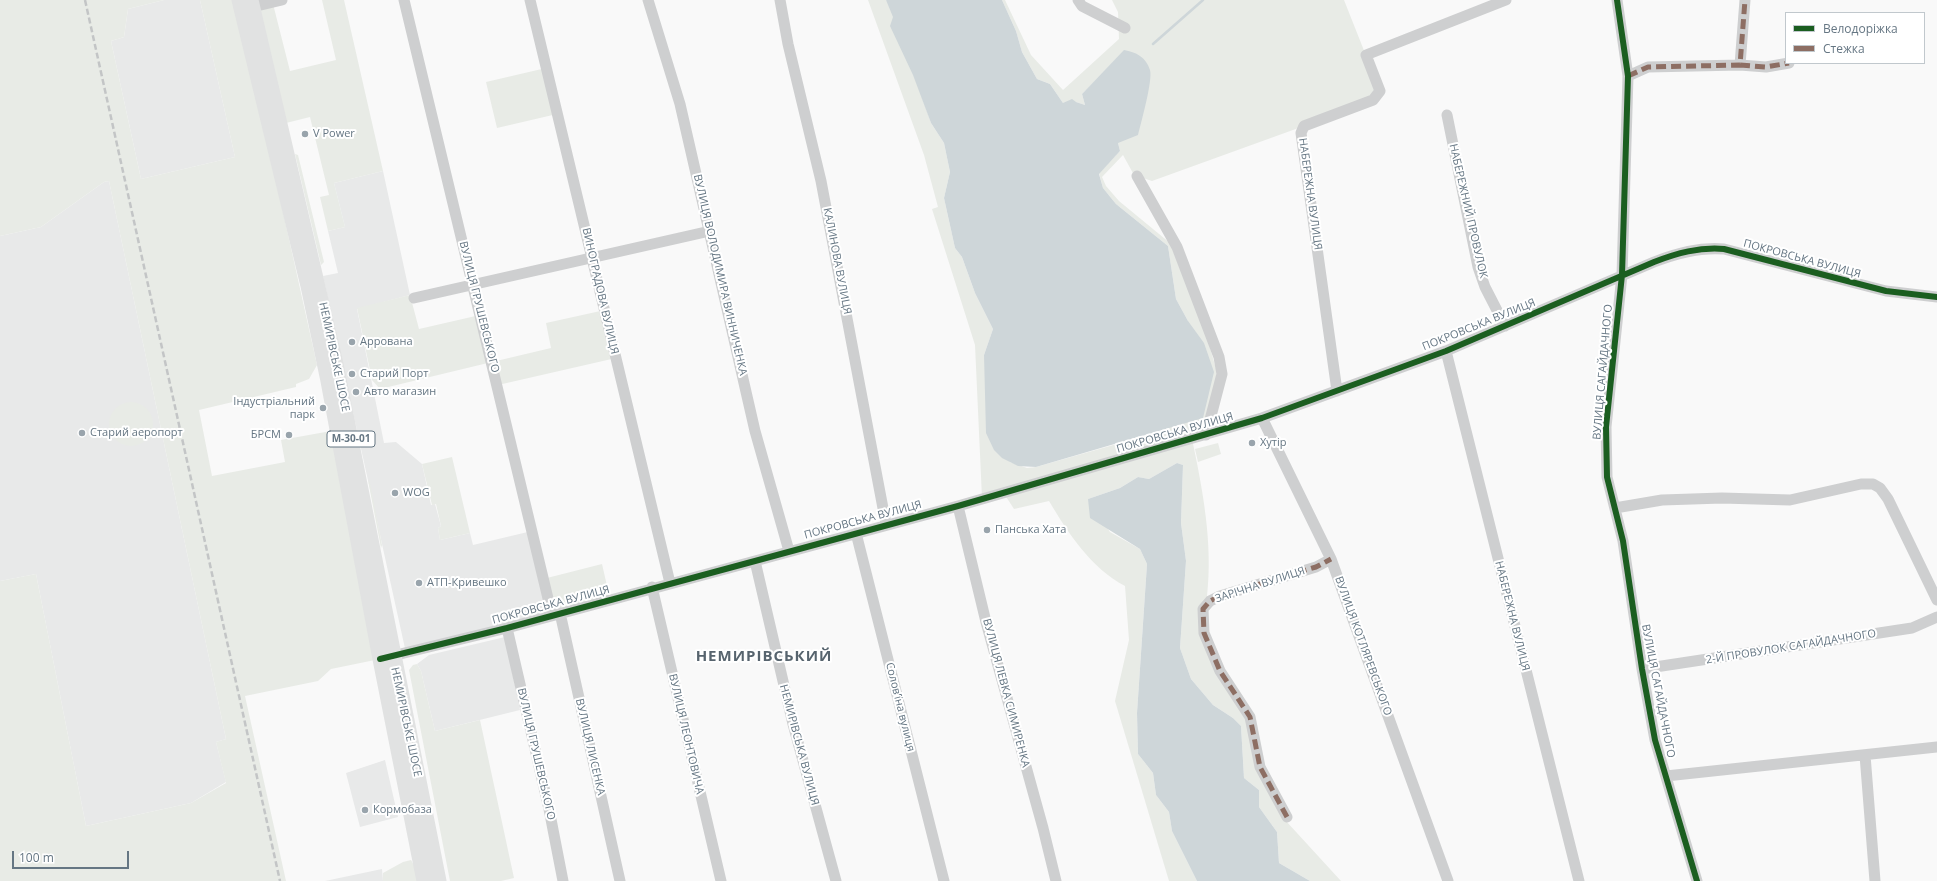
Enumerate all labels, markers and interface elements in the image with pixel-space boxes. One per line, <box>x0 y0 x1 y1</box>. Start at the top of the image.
legend <box>1785 12 1925 64</box>
text: Велодоріжка <box>1823 20 1898 37</box>
text: Стежка <box>1823 40 1865 57</box>
place label: V Power <box>313 127 355 141</box>
marker: V Power <box>300 129 310 139</box>
street label: НАБЕРЕЖНА ВУЛИЦЯ <box>1296 137 1324 251</box>
street label: НАБЕРЕЖНИЙ ПРОВУЛОК <box>1446 142 1490 280</box>
street label: ВУЛИЦЯ ВОЛОДИМИРА ВИННИЧЕНКА <box>690 173 750 377</box>
street label: КАЛИНОВА ВУЛИЦЯ <box>820 207 854 315</box>
street label: ВИНОГРАДОВА ВУЛИЦЯ <box>579 226 621 356</box>
street label: ПОКРОВСЬКА ВУЛИЦЯ <box>1742 237 1862 281</box>
street label: ВУЛИЦЯ ГРУШЕВСЬКОГО <box>456 240 502 374</box>
street label: ПОКРОВСЬКА ВУЛИЦЯ <box>1420 296 1538 354</box>
street label: НЕМИРІВСЬКЕ ШОСЕ <box>316 301 352 413</box>
street label: ВУЛИЦЯ САГАЙДАЧНОГО <box>1591 304 1615 440</box>
place label: Аррована <box>360 335 413 349</box>
marker: Аррована <box>347 337 357 347</box>
place label: Старий Порт <box>360 367 428 381</box>
marker: Старий Порт <box>347 369 357 379</box>
place label: Авто магазин <box>364 385 436 399</box>
marker: Авто магазин <box>351 387 361 397</box>
place label: Індустріальний парк <box>233 395 315 421</box>
marker: Індустріальний парк <box>318 403 328 413</box>
street label: ПОКРОВСЬКА ВУЛИЦЯ <box>1115 410 1235 456</box>
place label: Старий аеропорт <box>90 426 183 440</box>
marker: Старий аеропорт <box>77 428 87 438</box>
place label: БРСМ <box>251 428 281 442</box>
marker: БРСМ <box>284 430 294 440</box>
road number: М-30-01 <box>327 431 375 447</box>
place label: Хутір <box>1260 436 1287 450</box>
marker: Хутір <box>1247 438 1257 448</box>
place label: WOG <box>403 486 430 500</box>
marker: WOG <box>390 488 400 498</box>
street label: ПОКРОВСЬКА ВУЛИЦЯ <box>803 498 923 542</box>
place label: Панська Хата <box>995 523 1066 537</box>
marker: Панська Хата <box>982 525 992 535</box>
street label: НАБЕРЕЖНА ВУЛИЦЯ <box>1492 560 1532 672</box>
street label: ЗАРІЧНА ВУЛИЦЯ <box>1213 564 1307 606</box>
street label: ВУЛИЦЯ КОТЛЯРЕВСЬКОГО <box>1332 575 1394 717</box>
place label: АТП-Кривешко <box>427 576 507 590</box>
marker: АТП-Кривешко <box>414 578 424 588</box>
street label: ПОКРОВСЬКА ВУЛИЦЯ <box>491 583 611 627</box>
street label: ВУЛИЦЯ ЛЕВКА СИМИРЕНКА <box>980 617 1032 769</box>
street label: ВУЛИЦЯ САГАЙДАЧНОГО <box>1639 623 1677 759</box>
street label: 2-Й ПРОВУЛОК САГАЙДАЧНОГО <box>1705 627 1877 667</box>
district label: НЕМИРІВСЬКИЙ <box>696 648 832 666</box>
street label: Соловʼїна вулиця <box>883 661 917 753</box>
street label: НЕМИРІВСЬКЕ ШОСЕ <box>388 666 424 778</box>
street label: ВУЛИЦЯ ЛЕОНТОВИЧА <box>666 673 706 795</box>
street label: НЕМИРІВСЬКА ВУЛИЦЯ <box>776 683 822 807</box>
street label: ВУЛИЦЯ ГРУШЕВСЬКОГО <box>514 687 558 821</box>
street label: ВУЛИЦЯ ЛИСЕНКА <box>572 697 608 797</box>
place label: Кормобаза <box>373 803 432 817</box>
marker: Кормобаза <box>360 805 370 815</box>
scale bar <box>14 843 131 869</box>
text: 100 m <box>19 849 54 866</box>

